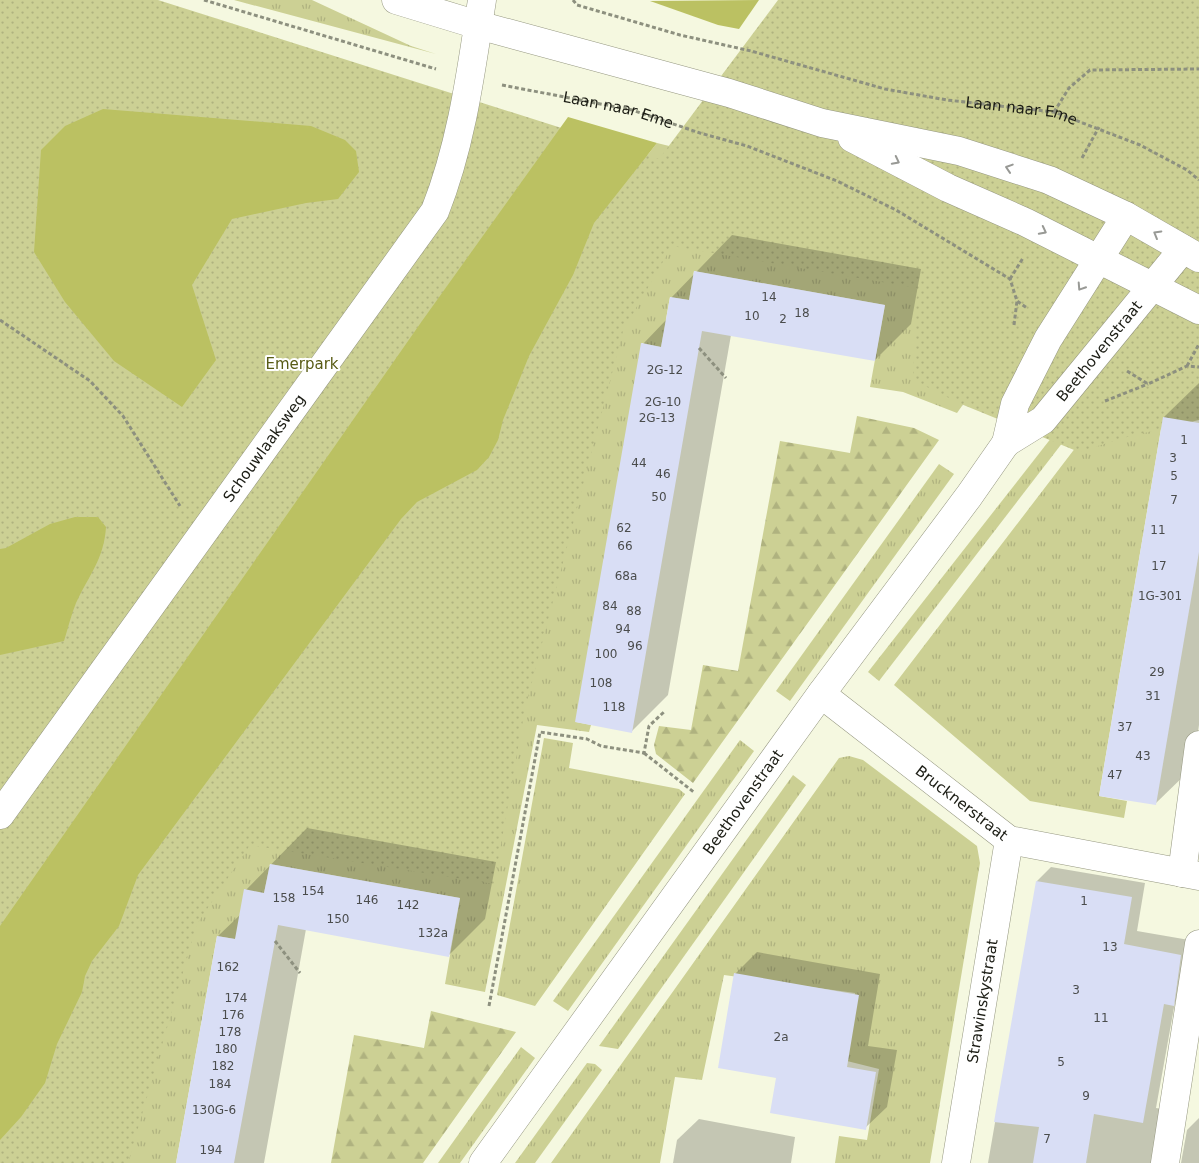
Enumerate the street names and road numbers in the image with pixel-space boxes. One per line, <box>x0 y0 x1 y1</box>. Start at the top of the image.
street label: Laan naar Eme <box>562 88 676 132</box>
street label: Laan naar Eme <box>965 93 1080 129</box>
street label: Beethovenstraat <box>1053 297 1146 405</box>
street label: Schouwlaaksweg <box>219 391 309 506</box>
street label: Beethovenstraat <box>699 746 787 858</box>
street label: Brucknerstraat <box>912 762 1011 845</box>
street label: Strawinskystraat <box>963 938 1002 1065</box>

